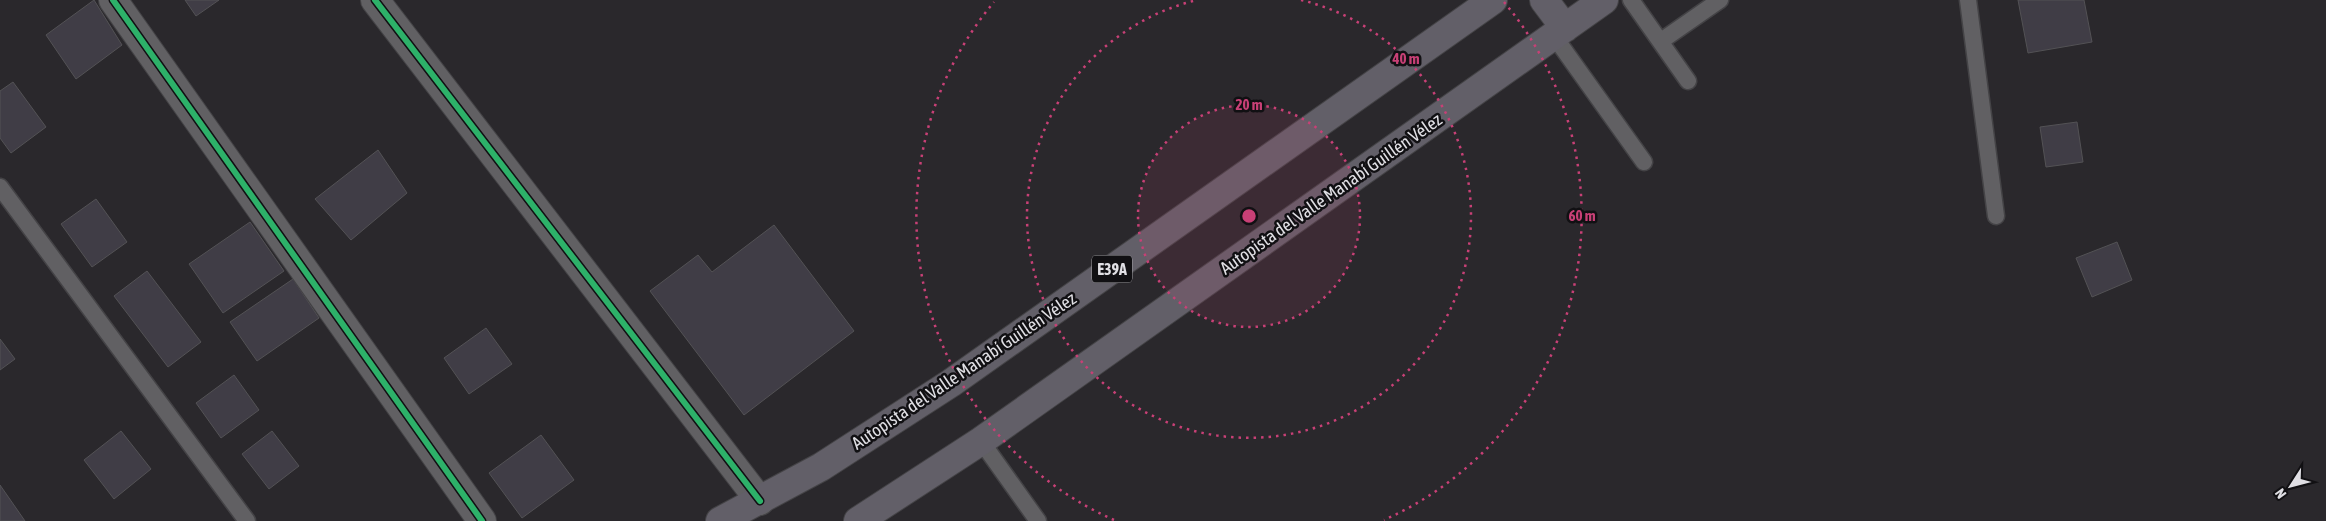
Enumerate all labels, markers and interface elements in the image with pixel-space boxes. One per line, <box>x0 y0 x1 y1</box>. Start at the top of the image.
text: 40 m <box>1392 50 1420 67</box>
text: 20 m <box>1236 96 1263 113</box>
street label: Autopista del Valle Manabí Guillén Vélez <box>1216 108 1446 278</box>
centre of rings <box>1240 207 1258 225</box>
text: 60 m <box>1569 207 1596 224</box>
road number: E39A <box>1092 255 1132 282</box>
street label: Autopista del Valle Manabí Guillén Vélez <box>848 287 1080 454</box>
north arrow <box>2266 461 2316 511</box>
text: N <box>2272 486 2289 502</box>

